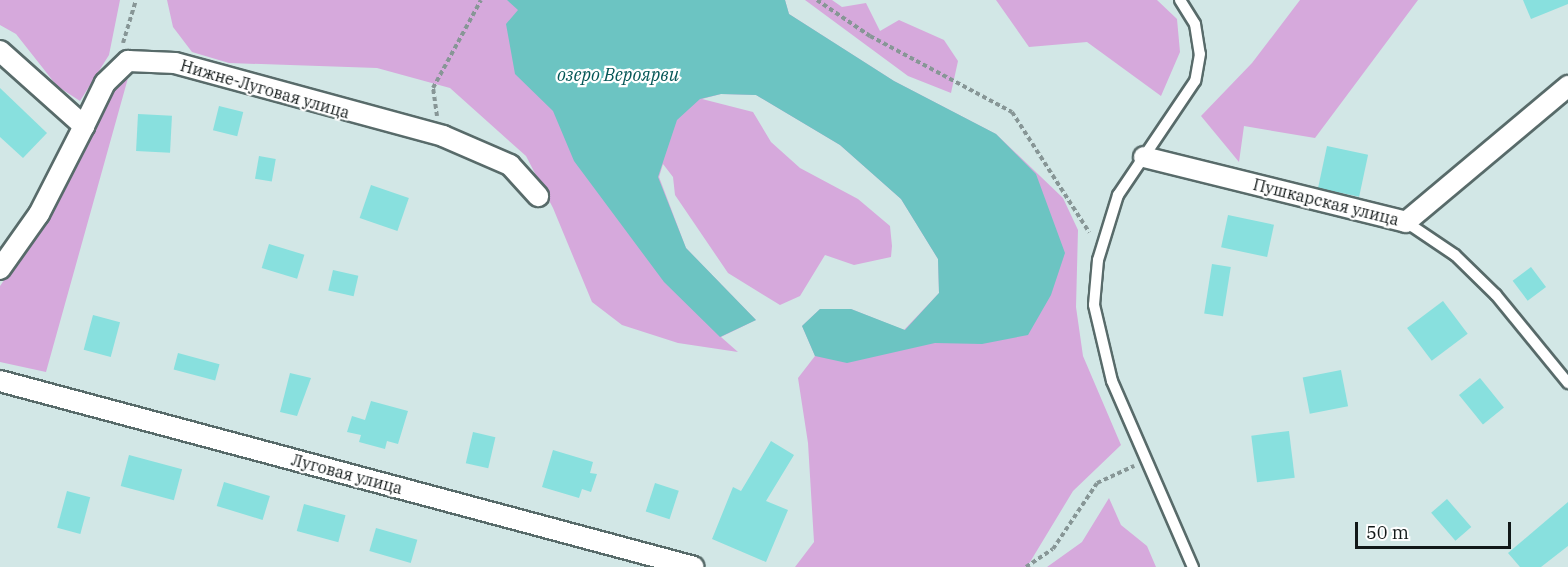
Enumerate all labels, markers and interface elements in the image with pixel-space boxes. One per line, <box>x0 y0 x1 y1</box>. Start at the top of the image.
street label: Нижне-Луговая улица <box>178 56 352 122</box>
water label: озеро Вероярви <box>557 64 679 86</box>
street label: Пушкарская улица <box>1251 175 1401 229</box>
street label: Луговая улица <box>289 450 405 498</box>
scale bar <box>1358 510 1514 548</box>
text: 50 m <box>1366 521 1409 544</box>

